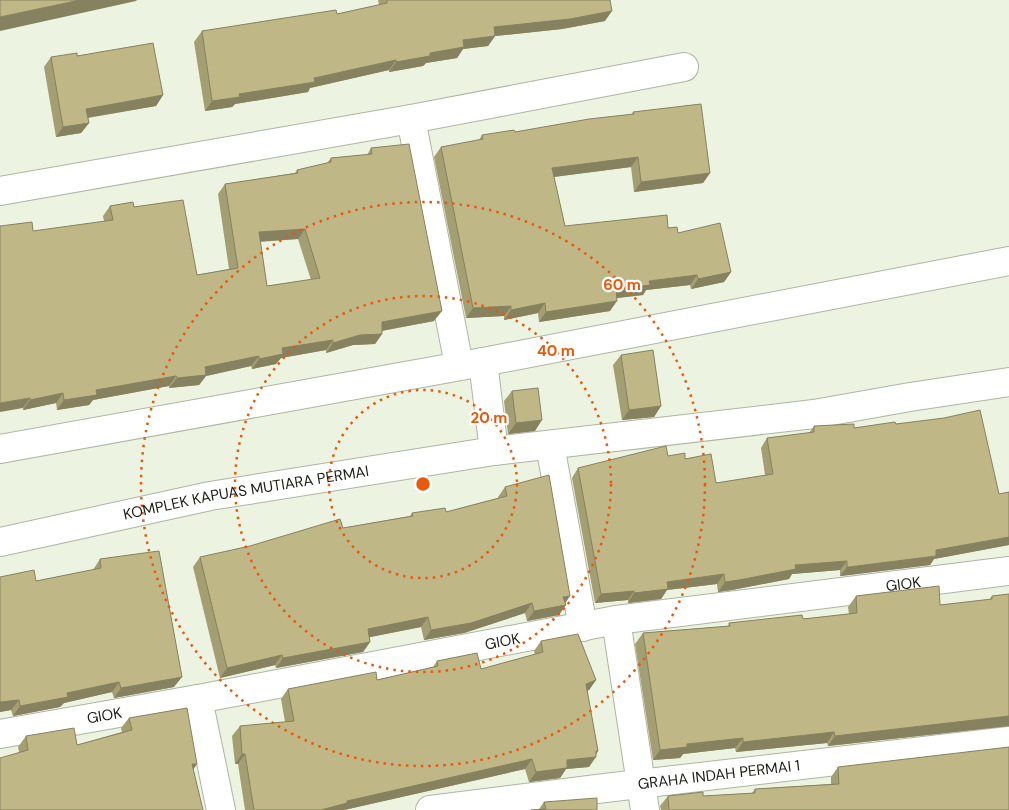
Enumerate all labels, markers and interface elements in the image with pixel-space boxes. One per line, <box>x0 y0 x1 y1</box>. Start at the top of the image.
text: 60 m <box>603 275 641 295</box>
text: 40 m <box>537 341 575 361</box>
text: 20 m <box>471 408 507 428</box>
street label: KOMPLEK KAPUAS MUTIARA PERMAI <box>121 461 370 525</box>
centre of rings <box>414 475 432 493</box>
street label: GIOK <box>885 572 922 596</box>
street label: GIOK <box>483 628 522 655</box>
street label: GIOK <box>85 703 124 728</box>
street label: GRAHA INDAH PERMAI 1 <box>637 755 801 794</box>

